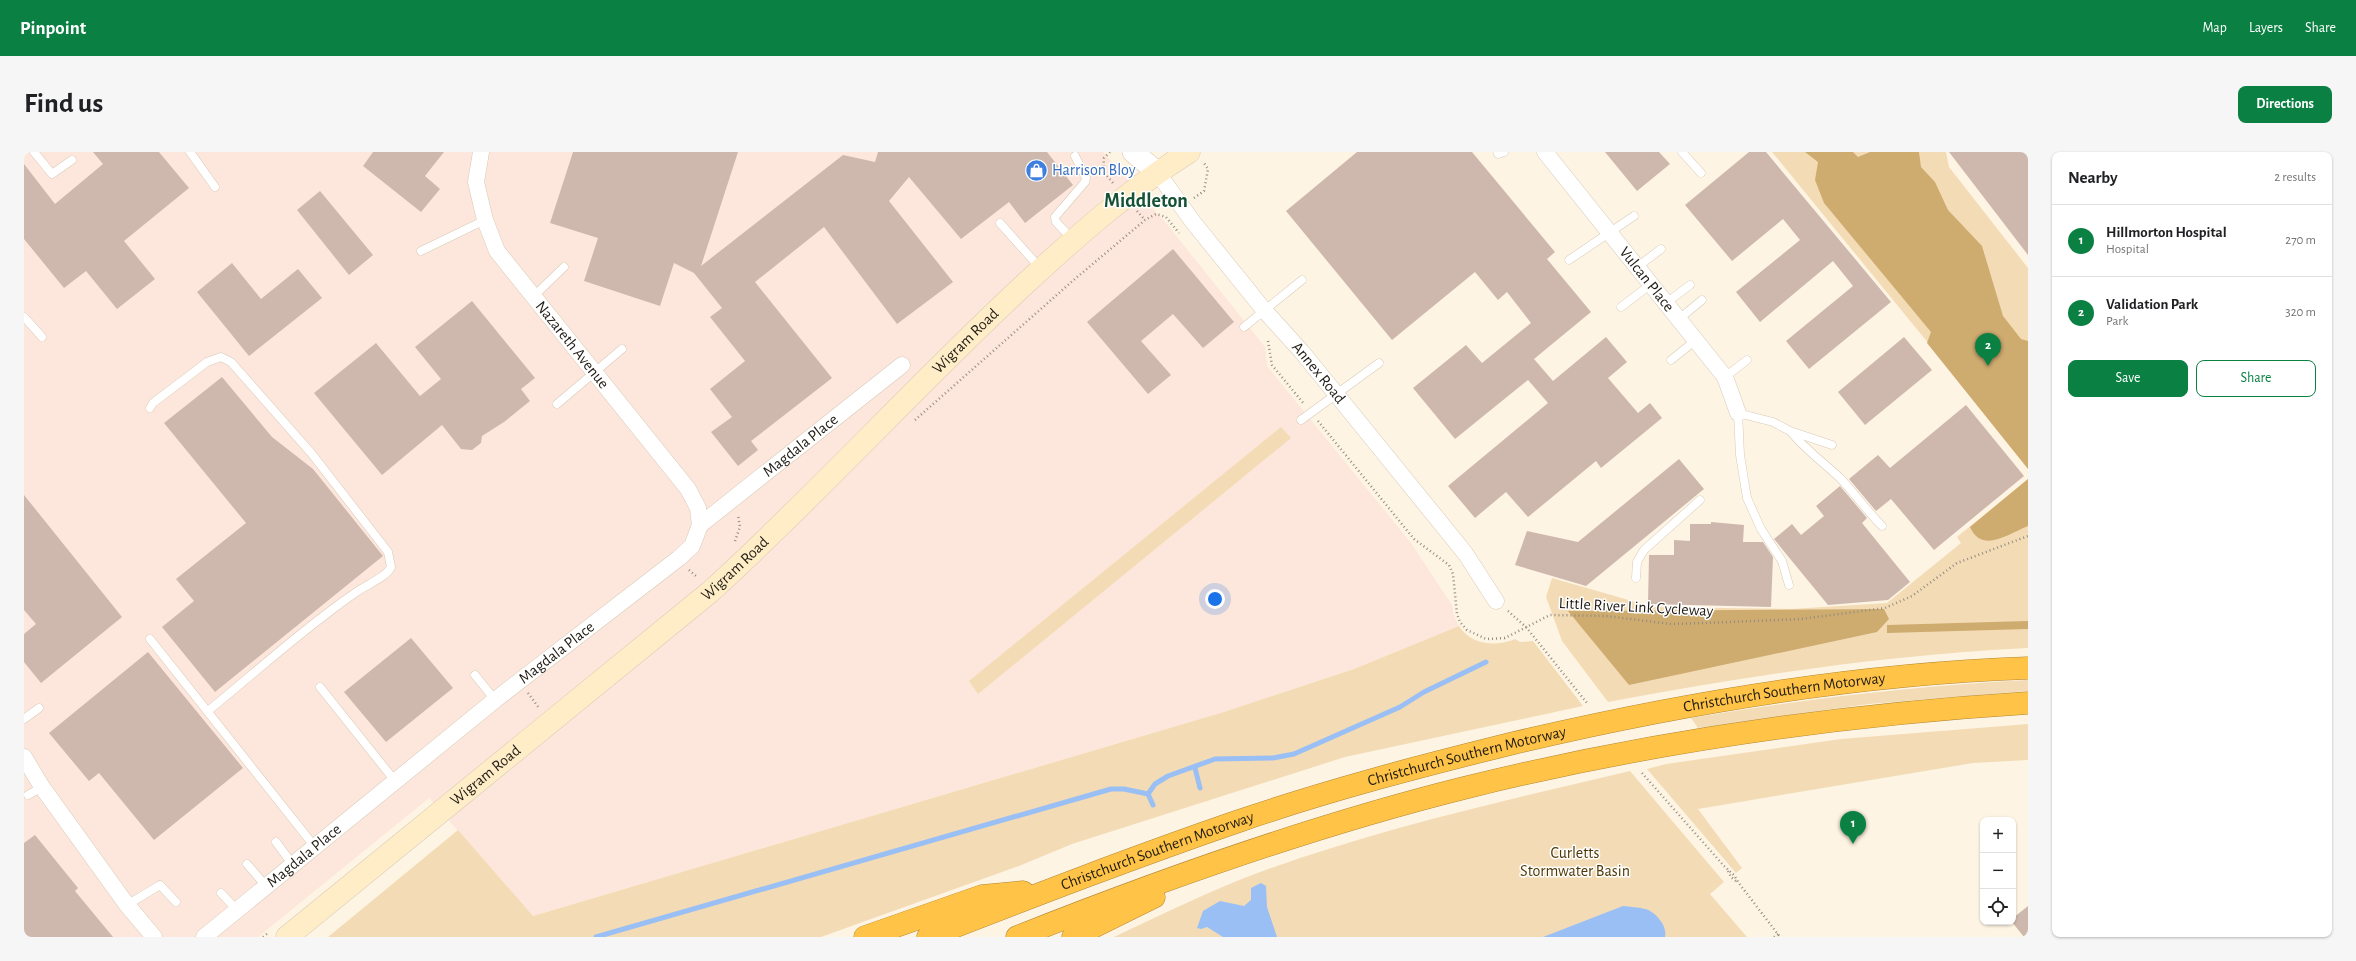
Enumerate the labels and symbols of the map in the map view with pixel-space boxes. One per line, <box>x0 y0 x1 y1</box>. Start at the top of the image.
shop icon: Harrison Bloy <box>1023 157 1049 183</box>
place label: Harrison Bloy <box>1052 162 1136 179</box>
district label: Middleton <box>1104 191 1188 211</box>
street label: Vulcan Place <box>1616 244 1677 315</box>
street label: Nazareth Avenue <box>533 298 612 392</box>
street label: Wigram Road <box>929 305 1002 377</box>
pin: 2 <box>1975 333 2001 366</box>
street label: Annex Road <box>1289 339 1348 407</box>
street label: Magdala Place <box>760 411 841 480</box>
street label: Wigram Road <box>698 534 772 604</box>
your location <box>1205 589 1225 609</box>
street label: Little River Link Cycleway <box>1558 595 1714 620</box>
street label: Magdala Place <box>516 619 597 687</box>
street label: Christchurch Southern Motorway <box>1682 670 1886 715</box>
street label: Christchurch Southern Motorway <box>1366 723 1568 789</box>
street label: Wigram Road <box>447 742 524 808</box>
street label: Christchurch Southern Motorway <box>1059 809 1256 893</box>
pin: 1 <box>1840 811 1866 844</box>
street label: Magdala Place <box>264 821 344 890</box>
park label: Curletts Stormwater Basin <box>1520 845 1630 879</box>

